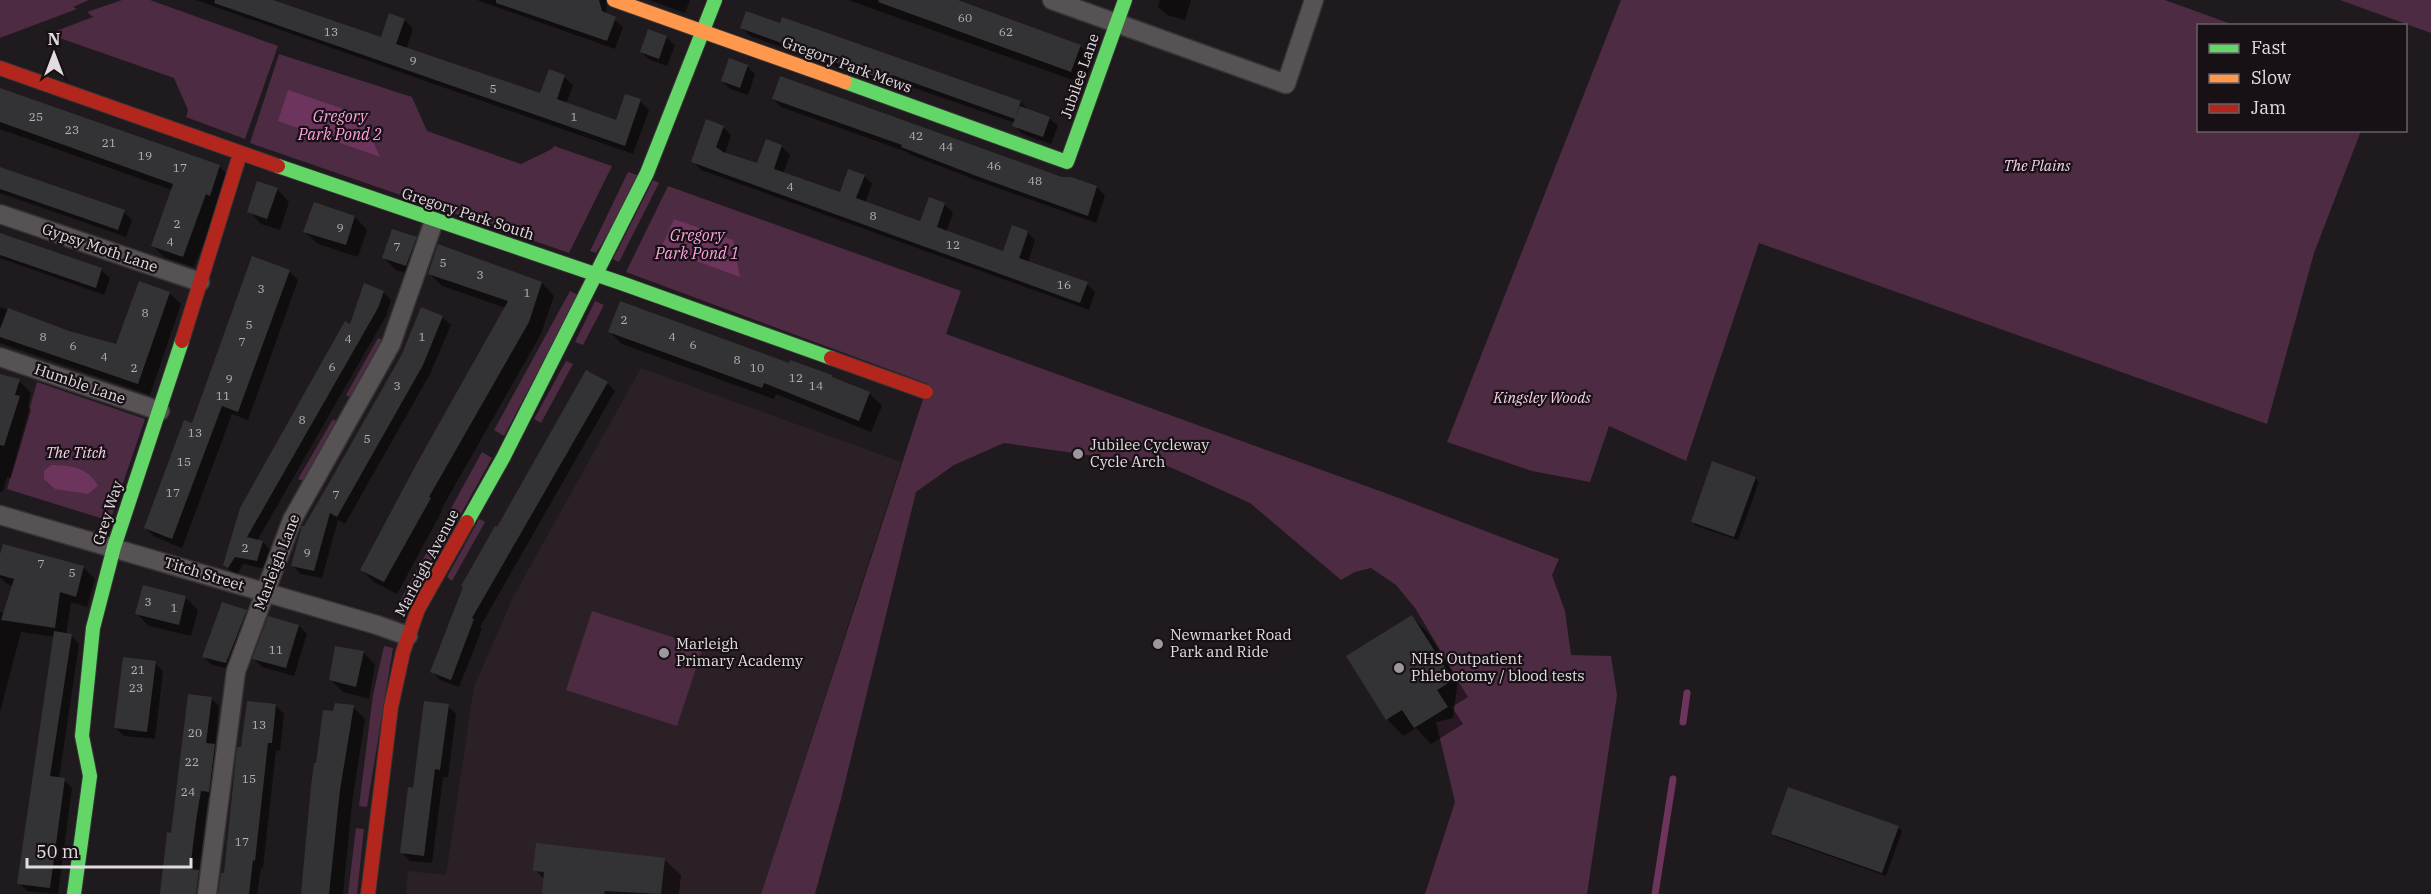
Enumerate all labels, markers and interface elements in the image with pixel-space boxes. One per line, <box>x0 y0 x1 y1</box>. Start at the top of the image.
house number: 60 <box>958 10 972 25</box>
north arrow <box>24 24 84 84</box>
house number: 13 <box>324 24 338 39</box>
house number: 62 <box>999 24 1013 39</box>
legend <box>2197 24 2407 132</box>
text: N <box>48 29 60 49</box>
street label: Jubilee Lane <box>1056 31 1103 121</box>
street label: Gregory Park Mews <box>780 32 915 97</box>
text: Fast <box>2251 36 2286 59</box>
house number: 9 <box>409 53 417 68</box>
text: Slow <box>2251 66 2291 89</box>
house number: 5 <box>489 81 497 96</box>
text: Jam <box>2251 96 2286 119</box>
water label: Gregory Park Pond 2 <box>297 106 382 144</box>
house number: 25 <box>29 109 43 124</box>
house number: 1 <box>570 109 578 124</box>
house number: 23 <box>65 122 79 137</box>
house number: 42 <box>909 128 923 143</box>
house number: 21 <box>102 135 116 150</box>
house number: 44 <box>939 139 953 154</box>
house number: 19 <box>138 148 152 163</box>
park label: The Plains <box>2004 156 2071 175</box>
house number: 46 <box>987 158 1001 173</box>
house number: 17 <box>173 160 187 175</box>
house number: 48 <box>1028 173 1042 188</box>
house number: 4 <box>786 179 794 194</box>
street label: Gregory Park South <box>400 183 537 244</box>
house number: 8 <box>869 208 877 223</box>
house number: 2 <box>173 216 181 231</box>
street label: Gypsy Moth Lane <box>40 219 161 276</box>
house number: 9 <box>336 220 344 235</box>
water label: Gregory Park Pond 1 <box>654 225 739 263</box>
house number: 4 <box>166 234 174 249</box>
house number: 12 <box>946 237 960 252</box>
house number: 7 <box>393 239 401 254</box>
house number: 5 <box>439 255 447 270</box>
house number: 3 <box>476 267 484 282</box>
house number: 16 <box>1057 277 1071 292</box>
house number: 3 <box>257 281 265 296</box>
house number: 1 <box>523 285 531 300</box>
house number: 8 <box>141 305 149 320</box>
house number: 2 <box>620 312 628 327</box>
house number: 5 <box>245 317 253 332</box>
house number: 8 <box>39 329 47 344</box>
house number: 1 <box>418 329 426 344</box>
house number: 4 <box>668 329 676 344</box>
house number: 4 <box>344 331 352 346</box>
house number: 7 <box>238 334 246 349</box>
house number: 6 <box>689 337 697 352</box>
house number: 6 <box>69 338 77 353</box>
house number: 4 <box>100 349 108 364</box>
house number: 8 <box>733 352 741 367</box>
street label: Humble Lane <box>32 359 128 408</box>
house number: 6 <box>328 359 336 374</box>
house number: 2 <box>130 360 138 375</box>
house number: 10 <box>750 360 764 375</box>
house number: 12 <box>789 370 803 385</box>
house number: 9 <box>225 371 233 386</box>
house number: 3 <box>393 378 401 393</box>
house number: 14 <box>809 378 823 393</box>
house number: 11 <box>216 388 230 403</box>
park label: Kingsley Woods <box>1492 388 1591 407</box>
house number: 8 <box>298 412 306 427</box>
house number: 13 <box>188 425 202 440</box>
house number: 5 <box>363 431 371 446</box>
place label: Jubilee Cycleway Cycle Arch <box>1090 435 1209 471</box>
park label: The Titch <box>46 443 107 462</box>
marker: Jubilee Cycleway Cycle Arch <box>1071 447 1085 461</box>
house number: 15 <box>177 454 191 469</box>
street label: Grey Way <box>88 478 127 547</box>
house number: 17 <box>166 485 180 500</box>
house number: 7 <box>332 487 340 502</box>
street label: Marleigh Avenue <box>390 506 463 620</box>
street label: Marleigh Lane <box>250 511 303 612</box>
house number: 2 <box>241 540 249 555</box>
house number: 9 <box>303 545 311 560</box>
street label: Titch Street <box>162 552 246 595</box>
house number: 7 <box>37 556 45 571</box>
house number: 5 <box>68 565 76 580</box>
house number: 3 <box>144 594 152 609</box>
house number: 1 <box>170 600 178 615</box>
place label: Newmarket Road Park and Ride <box>1170 625 1292 661</box>
place label: Marleigh Primary Academy <box>676 634 803 670</box>
marker: Newmarket Road Park and Ride <box>1151 637 1165 651</box>
house number: 11 <box>269 642 283 657</box>
marker: Marleigh Primary Academy <box>657 646 671 660</box>
place label: NHS Outpatient Phlebotomy / blood tests <box>1411 649 1585 685</box>
marker: NHS Outpatient Phlebotomy / blood tests <box>1392 661 1406 675</box>
house number: 21 <box>131 662 145 677</box>
house number: 23 <box>129 680 143 695</box>
house number: 13 <box>252 717 266 732</box>
house number: 20 <box>188 725 202 740</box>
house number: 22 <box>185 754 199 769</box>
house number: 15 <box>242 771 256 786</box>
house number: 24 <box>181 784 195 799</box>
scale bar <box>27 831 190 869</box>
house number: 17 <box>235 834 249 849</box>
text: 50 m <box>36 840 79 863</box>

